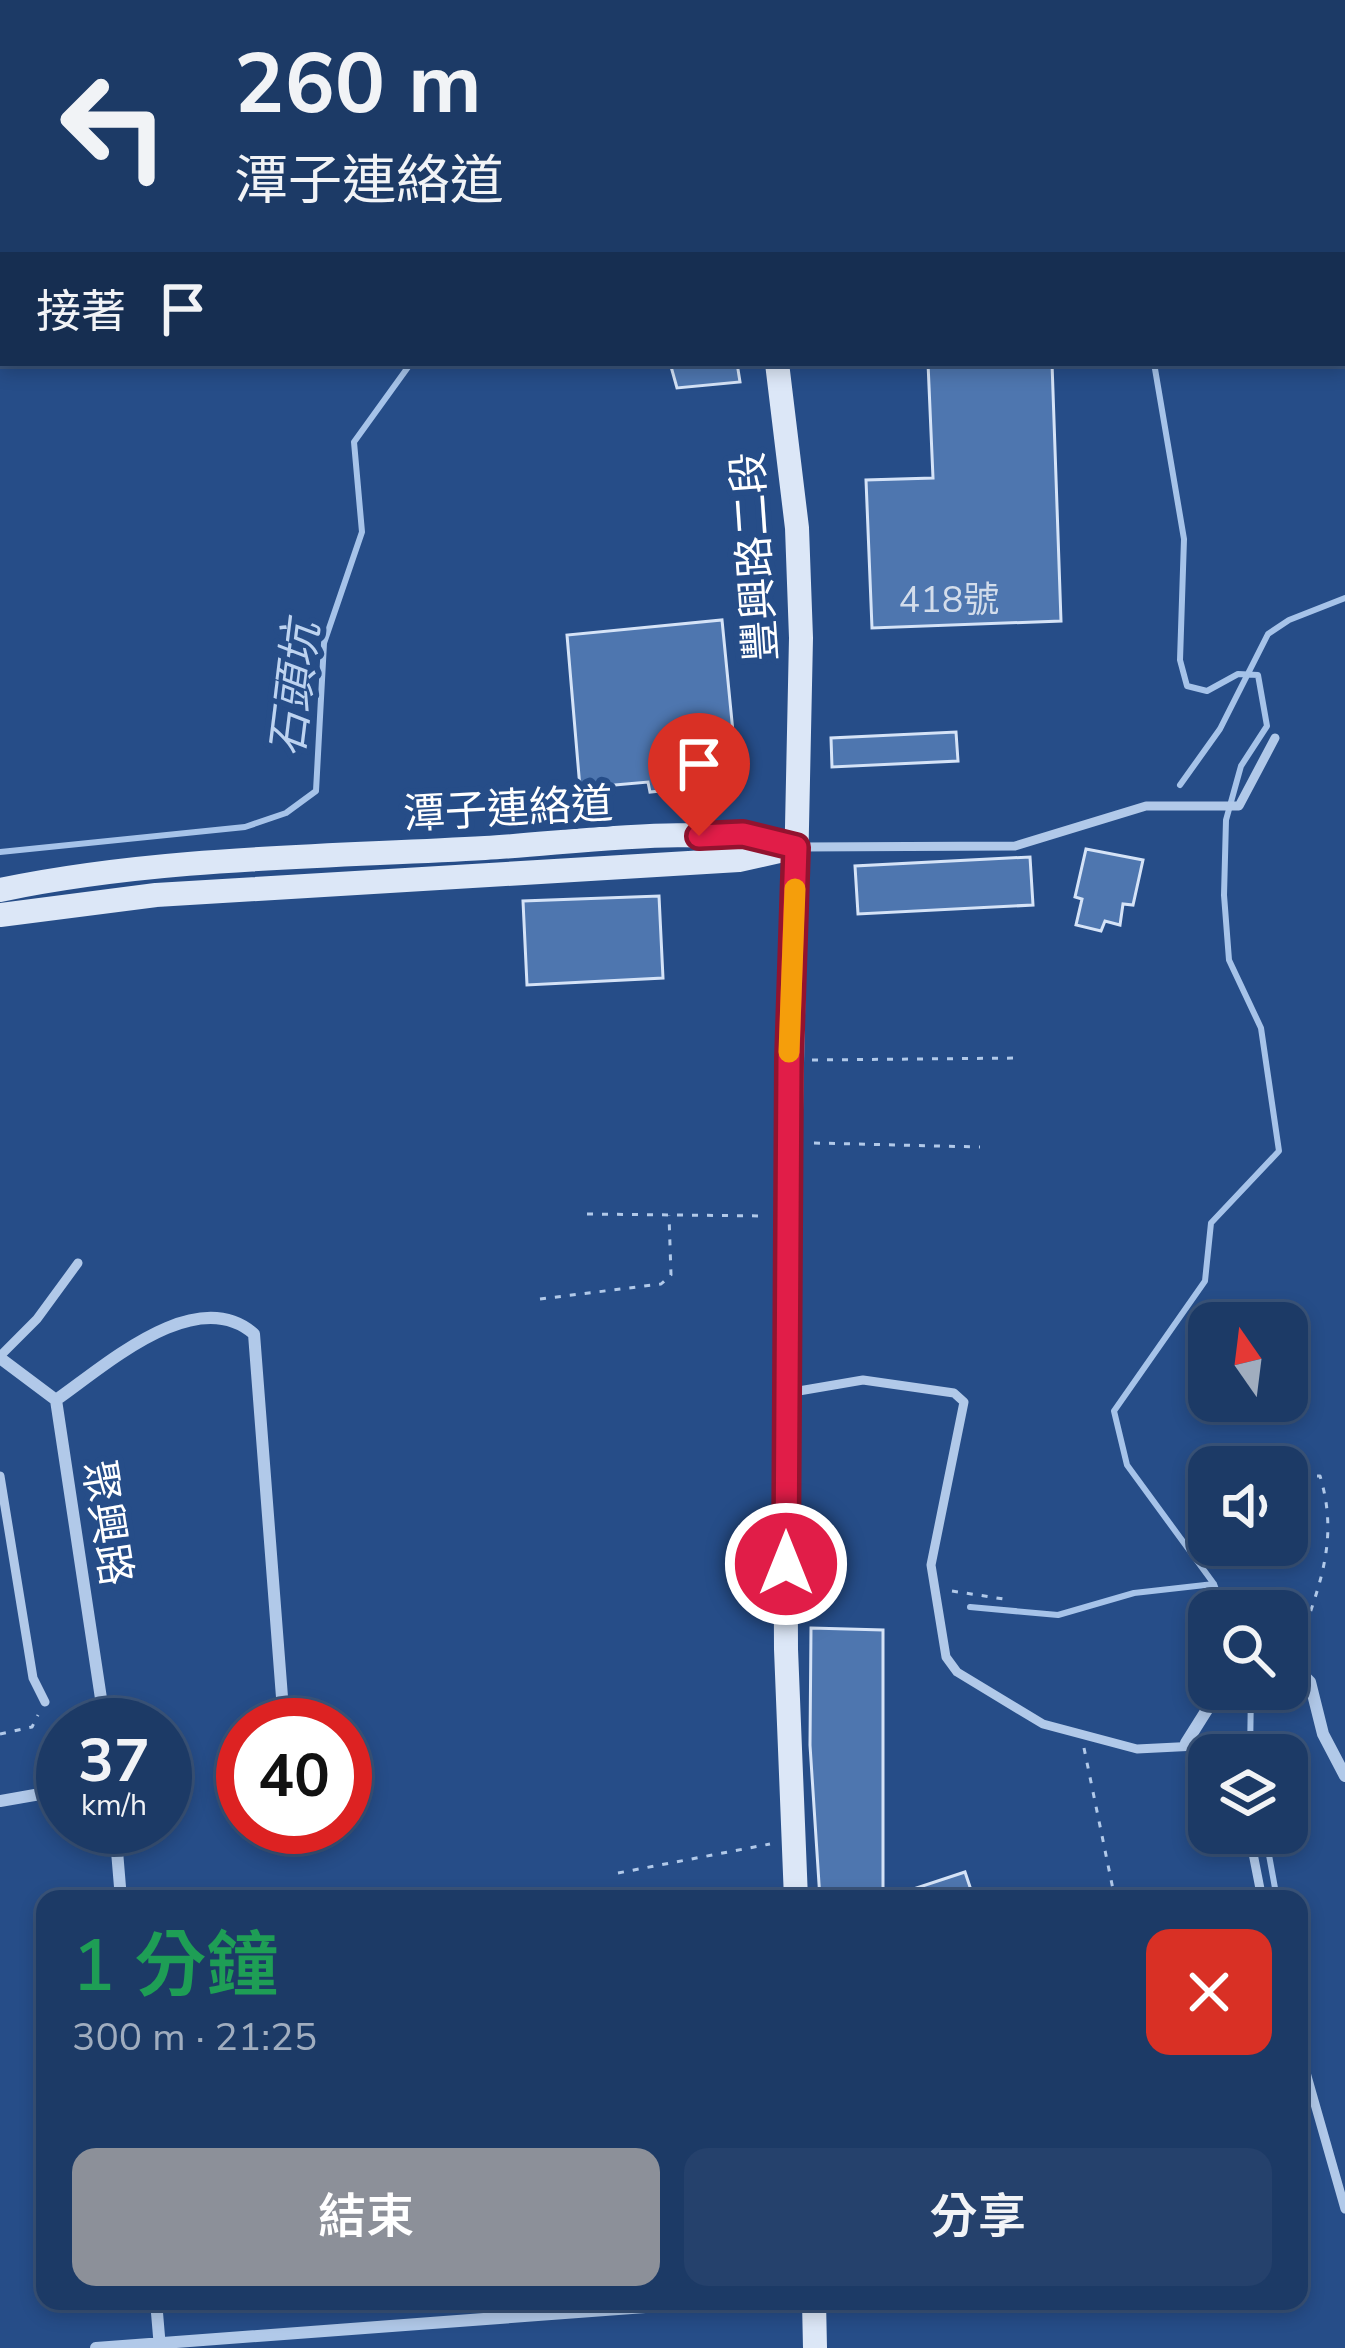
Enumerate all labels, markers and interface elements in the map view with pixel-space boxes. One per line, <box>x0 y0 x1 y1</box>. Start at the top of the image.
text: 260 m <box>234 27 482 142</box>
icon: left <box>36 48 192 204</box>
text: 潭子連絡道 <box>234 144 504 218</box>
icon: arrive <box>150 276 216 342</box>
text: 接著 <box>36 282 126 343</box>
street label: 豐興路二段 <box>720 450 791 664</box>
house number: 418號 <box>899 576 999 625</box>
water label: 石頭坑 <box>257 613 335 760</box>
pin <box>648 713 750 836</box>
icon: arrive <box>666 731 732 797</box>
street label: 潭子連絡道 <box>402 776 614 843</box>
north arrow <box>1188 1302 1308 1422</box>
map controls <box>1188 1302 1308 1854</box>
button: sound <box>1188 1446 1308 1566</box>
street label: 聚興路 <box>69 1457 145 1590</box>
position arrow <box>723 1501 849 1627</box>
button: search <box>1188 1590 1308 1710</box>
speed limit sign: 40 <box>216 1698 372 1854</box>
text: 37 <box>78 1720 150 1802</box>
button: layers <box>1188 1734 1308 1854</box>
text: km/h <box>81 1785 147 1826</box>
text: 1 分鐘 <box>72 1917 278 2015</box>
button: close <box>1146 1929 1272 2055</box>
text: 300 m · 21:25 <box>72 2011 317 2064</box>
button: 結束 <box>72 2148 660 2286</box>
button: 分享 <box>684 2148 1272 2286</box>

